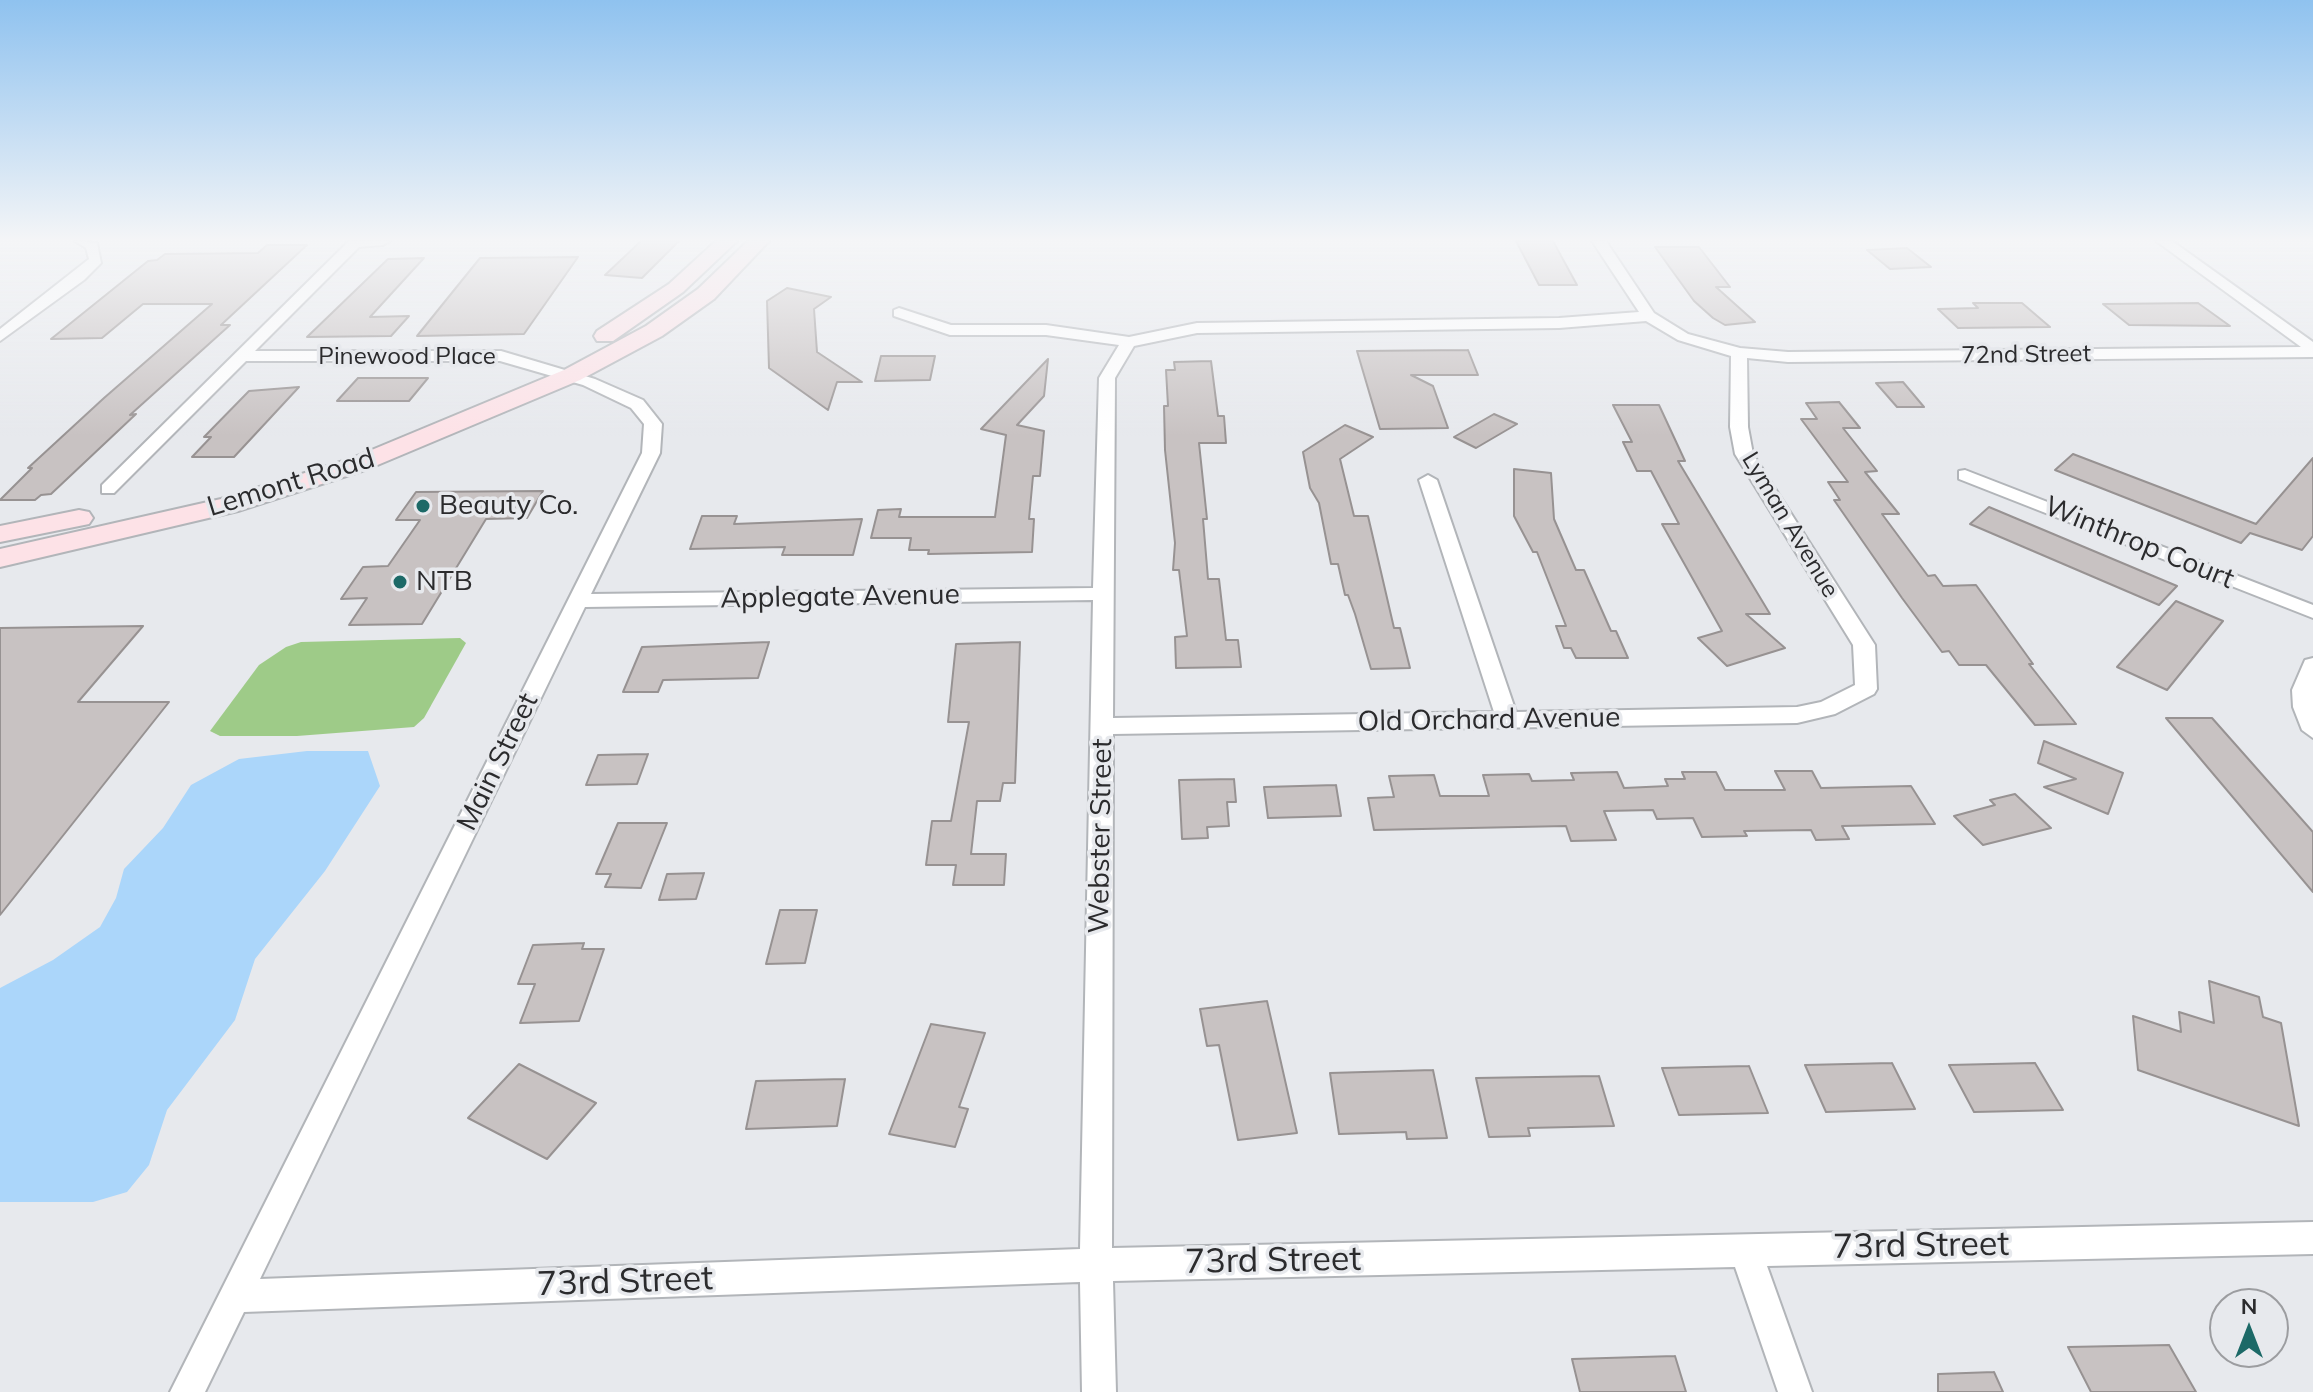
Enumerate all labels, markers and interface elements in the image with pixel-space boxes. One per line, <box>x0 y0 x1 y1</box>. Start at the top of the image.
street label: 72nd Street <box>1961 339 2091 371</box>
street label: Pinewood Place <box>318 343 496 371</box>
street label: Lemont Road <box>203 442 379 524</box>
street label: Lyman Avenue <box>1735 447 1845 603</box>
place label: Beauty Co. <box>439 489 578 523</box>
street label: Winthrop Court <box>2039 490 2239 596</box>
marker: Beauty Co. <box>414 497 432 515</box>
place label: NTB <box>416 565 473 599</box>
marker: NTB <box>391 573 409 591</box>
street label: Applegate Avenue <box>720 578 960 616</box>
street label: Main Street <box>450 688 546 836</box>
street label: Old Orchard Avenue <box>1357 701 1621 739</box>
street label: Webster Street <box>1083 738 1119 934</box>
street label: 73rd Street <box>1833 1224 2009 1268</box>
street label: 73rd Street <box>1185 1239 1361 1283</box>
street label: 73rd Street <box>536 1259 714 1305</box>
north arrow <box>2209 1288 2289 1368</box>
text: N <box>2241 1292 2257 1320</box>

